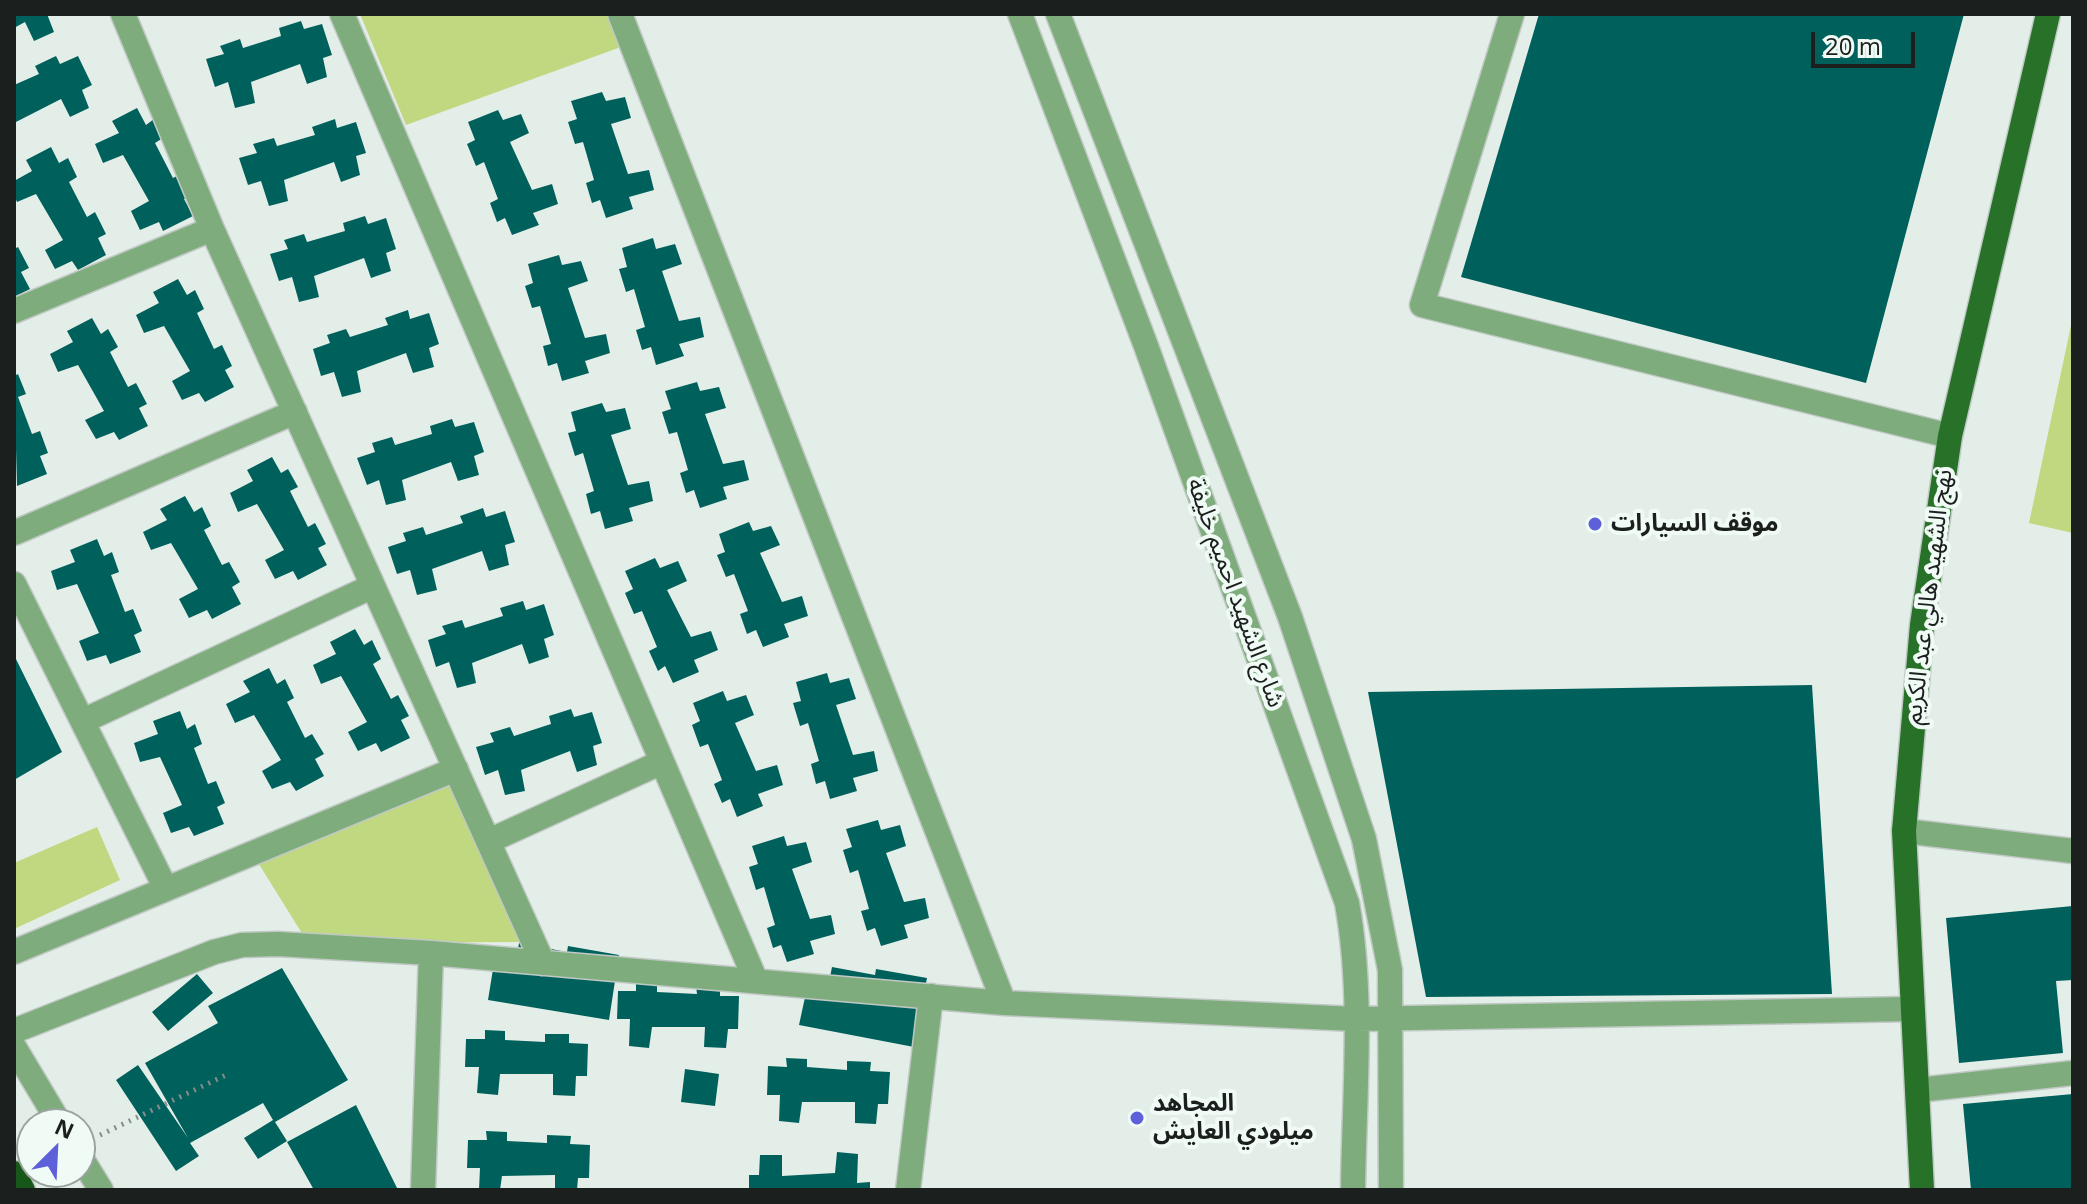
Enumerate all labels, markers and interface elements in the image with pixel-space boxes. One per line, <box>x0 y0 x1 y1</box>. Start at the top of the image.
scale bar <box>1815 16 1919 66</box>
text: 20 m <box>1825 29 1881 62</box>
street label: نهج الشهيد هالي عبد الكريم <box>1899 468 1959 726</box>
street label: شارع الشهيد احميم خليفة <box>1180 475 1290 711</box>
place label: موقف السيارات <box>1611 510 1779 538</box>
marker: موقف السيارات <box>1586 515 1604 533</box>
place label: المجاهد ميلودي العايش <box>1153 1090 1314 1146</box>
north arrow <box>16 1108 96 1188</box>
marker: المجاهد ميلودي العايش <box>1128 1109 1146 1127</box>
text: N <box>51 1111 79 1145</box>

